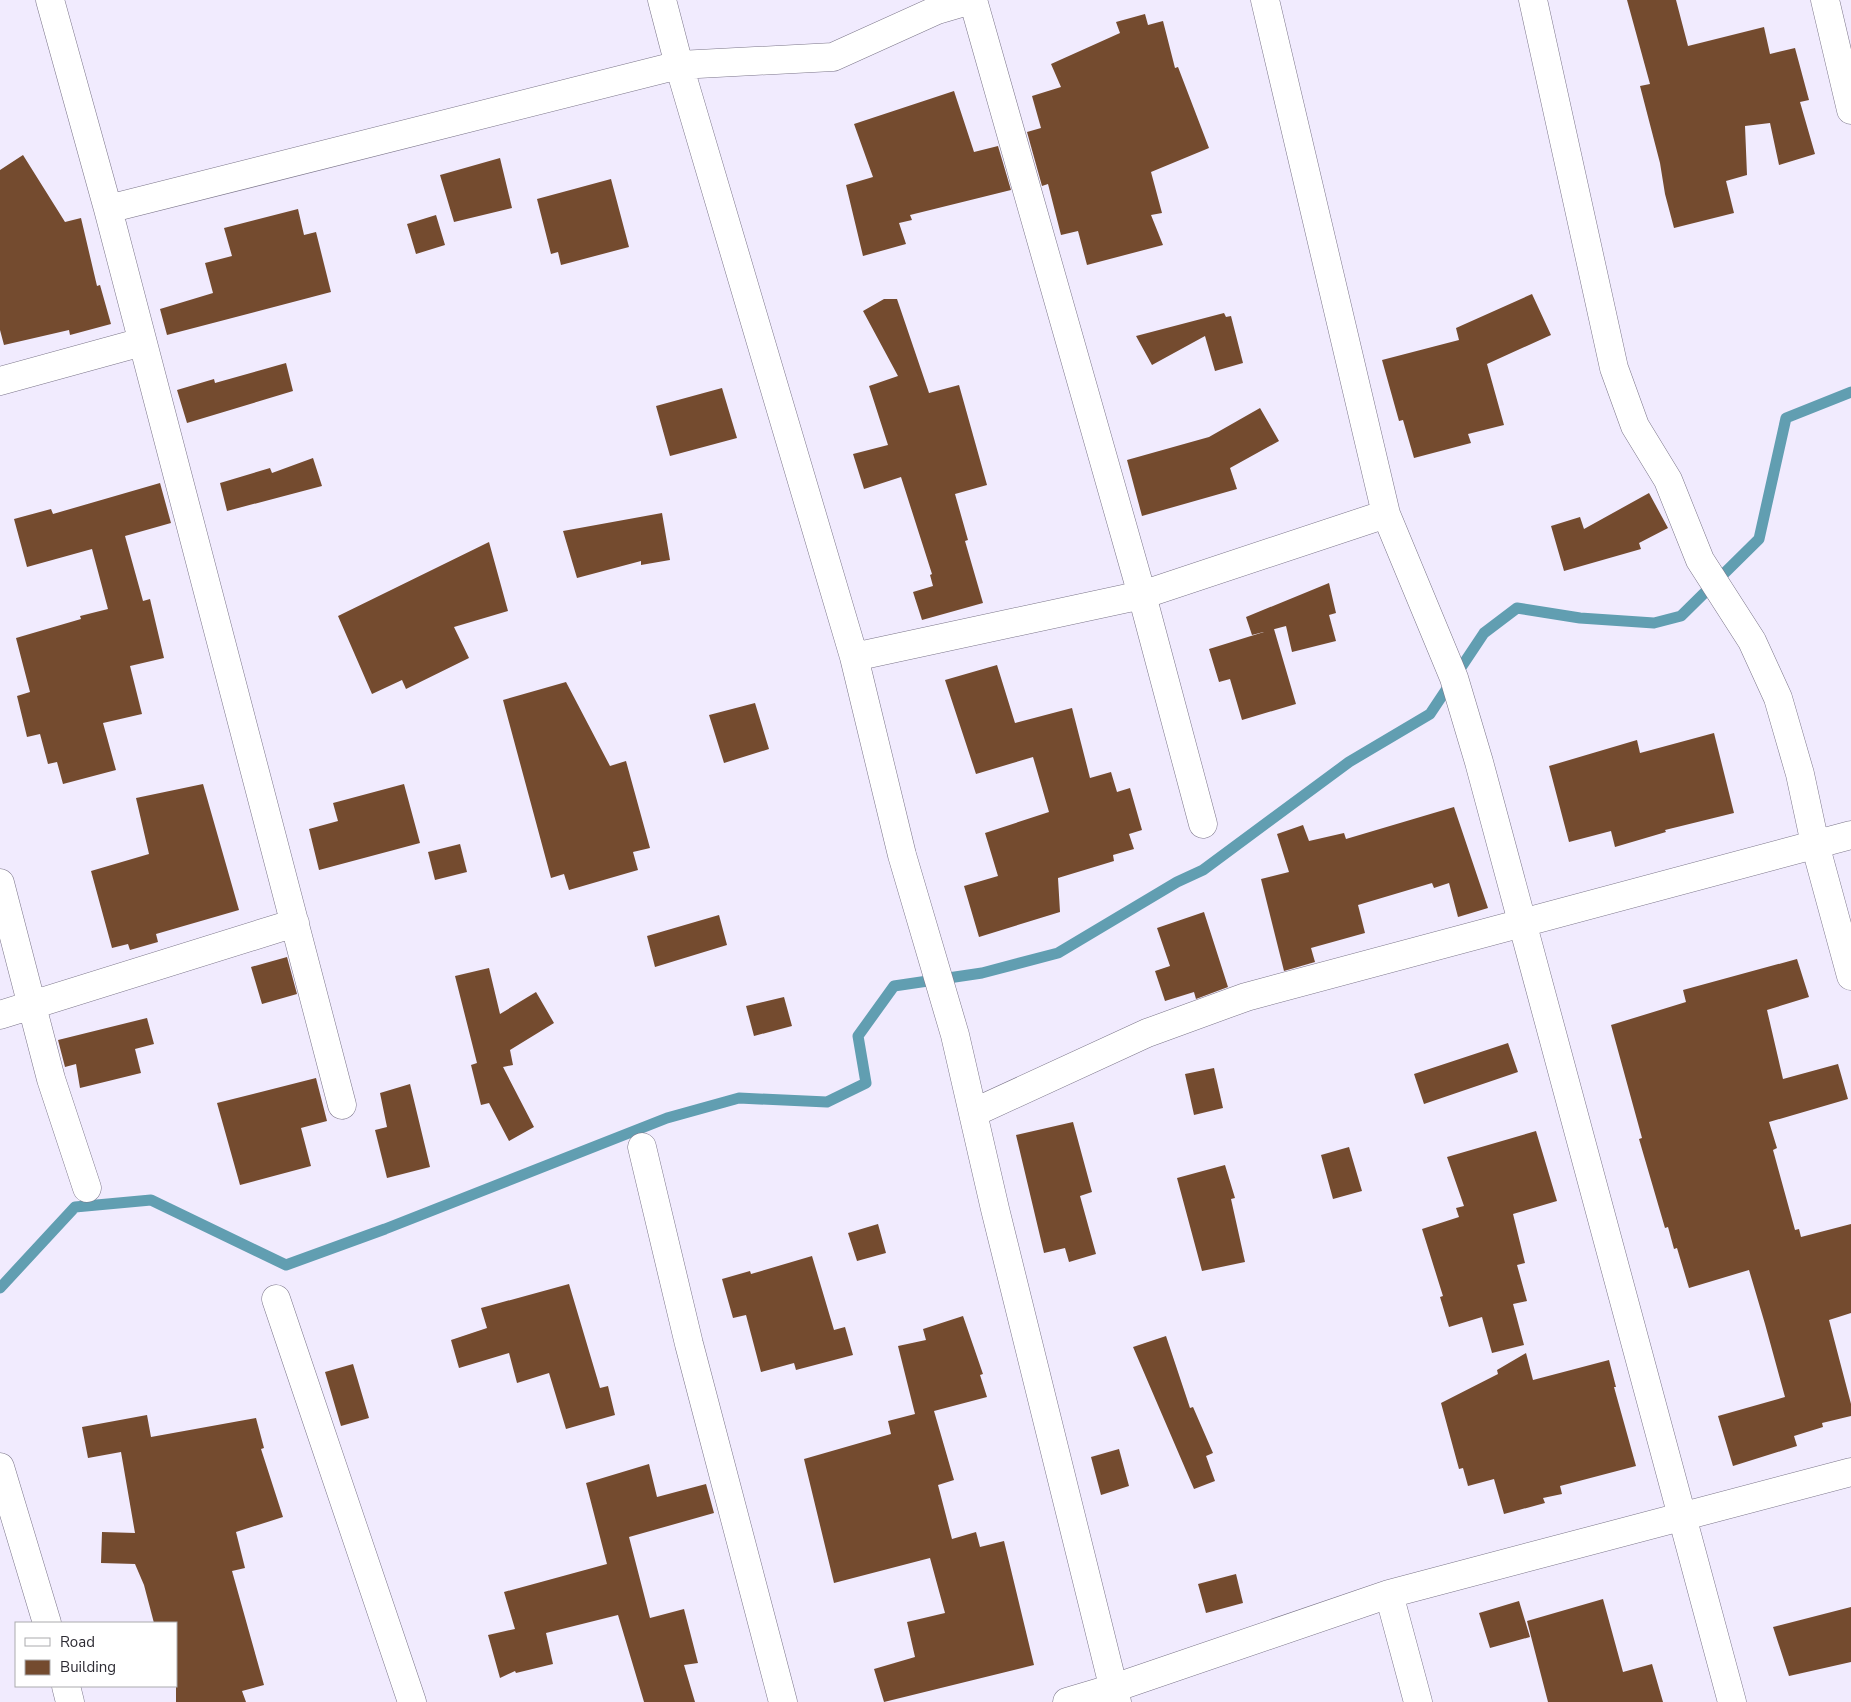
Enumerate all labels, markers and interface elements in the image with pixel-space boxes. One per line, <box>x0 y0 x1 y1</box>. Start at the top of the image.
legend <box>15 1622 178 1687</box>
text: Road <box>60 1632 95 1652</box>
text: Building <box>60 1657 116 1677</box>

